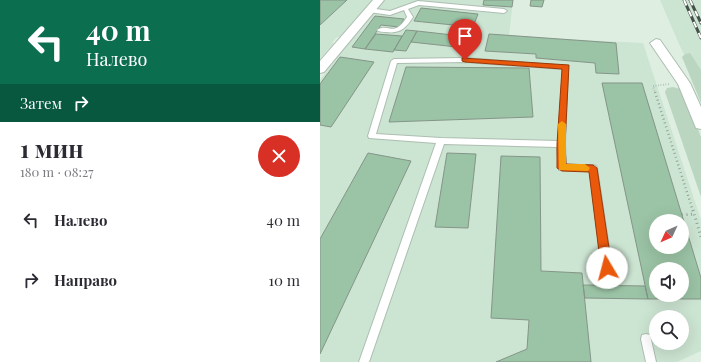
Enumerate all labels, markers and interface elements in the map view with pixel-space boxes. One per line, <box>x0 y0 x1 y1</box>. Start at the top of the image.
text: 40 m <box>86 11 151 48</box>
icon: left <box>20 16 72 68</box>
pin <box>448 19 482 60</box>
icon: arrive <box>454 25 476 47</box>
text: Налево <box>86 47 147 71</box>
icon: right <box>70 92 92 114</box>
text: Затем <box>20 93 62 113</box>
text: 1 мин <box>20 132 84 164</box>
button: close <box>258 135 300 177</box>
text: 180 m · 08:27 <box>20 163 94 180</box>
icon: left <box>20 209 42 231</box>
text: Налево <box>54 210 107 230</box>
text: 40 m <box>267 210 300 230</box>
north arrow <box>649 214 689 254</box>
map controls <box>649 214 689 350</box>
position arrow <box>586 247 628 289</box>
button: sound <box>649 262 689 302</box>
icon: right <box>20 269 42 291</box>
text: Направо <box>54 270 117 290</box>
text: 10 m <box>268 270 300 290</box>
button: search <box>649 310 689 350</box>

